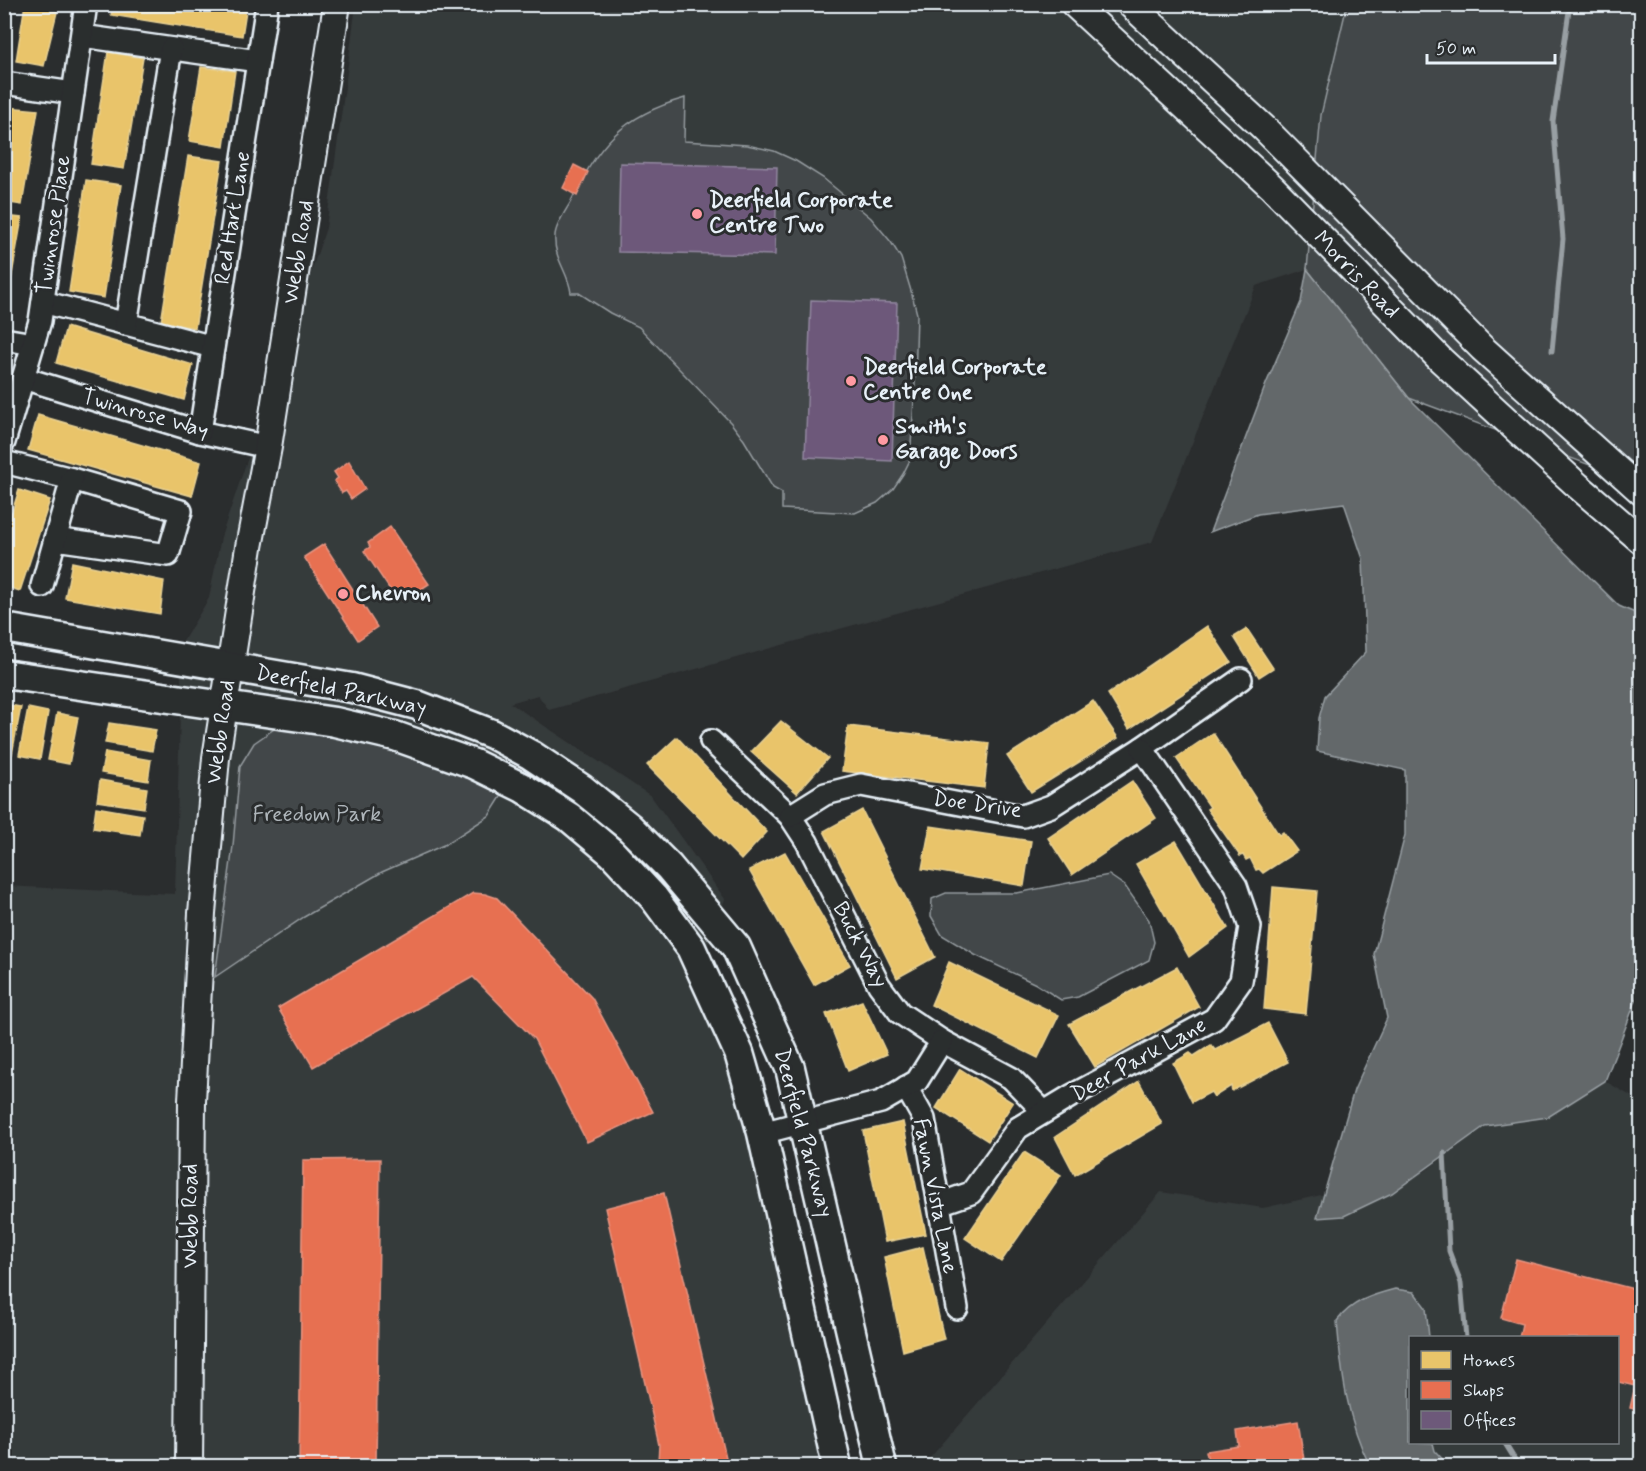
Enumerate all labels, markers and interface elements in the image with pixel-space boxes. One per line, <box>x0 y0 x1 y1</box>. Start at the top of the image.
scale bar <box>1427 27 1554 65</box>
text: 50 m <box>1436 37 1476 61</box>
street label: Red Hart Lane <box>209 149 257 287</box>
street label: Twinrose Place <box>30 154 78 296</box>
place label: Deerfield Corporate Centre Two <box>709 187 893 240</box>
street label: Webb Road <box>277 198 321 306</box>
marker: Deerfield Corporate Centre Two <box>690 207 704 221</box>
street label: Morris Road <box>1307 225 1405 325</box>
place label: Deerfield Corporate Centre One <box>863 354 1047 407</box>
marker: Deerfield Corporate Centre One <box>844 374 858 388</box>
street label: Twinrose Way <box>78 383 212 445</box>
place label: Smith's Garage Doors <box>895 413 1018 469</box>
marker: Smith's Garage Doors <box>876 433 890 447</box>
place label: Chevron <box>355 580 431 608</box>
marker: Chevron <box>336 587 350 601</box>
street label: Deerfield Parkway <box>253 659 429 723</box>
street label: Webb Road <box>200 678 242 786</box>
street label: Doe Drive <box>931 785 1024 825</box>
park label: Freedom Park <box>253 801 381 829</box>
street label: Buck Way <box>826 897 894 993</box>
street label: Deer Park Lane <box>1066 1011 1212 1109</box>
street label: Deerfield Parkway <box>767 1045 839 1221</box>
street label: Fawn Vista Lane <box>906 1116 964 1276</box>
street label: Webb Road <box>177 1164 205 1268</box>
legend <box>1409 1336 1619 1444</box>
text: Homes <box>1463 1349 1515 1373</box>
text: Shops <box>1463 1379 1504 1403</box>
text: Offices <box>1463 1409 1516 1433</box>

